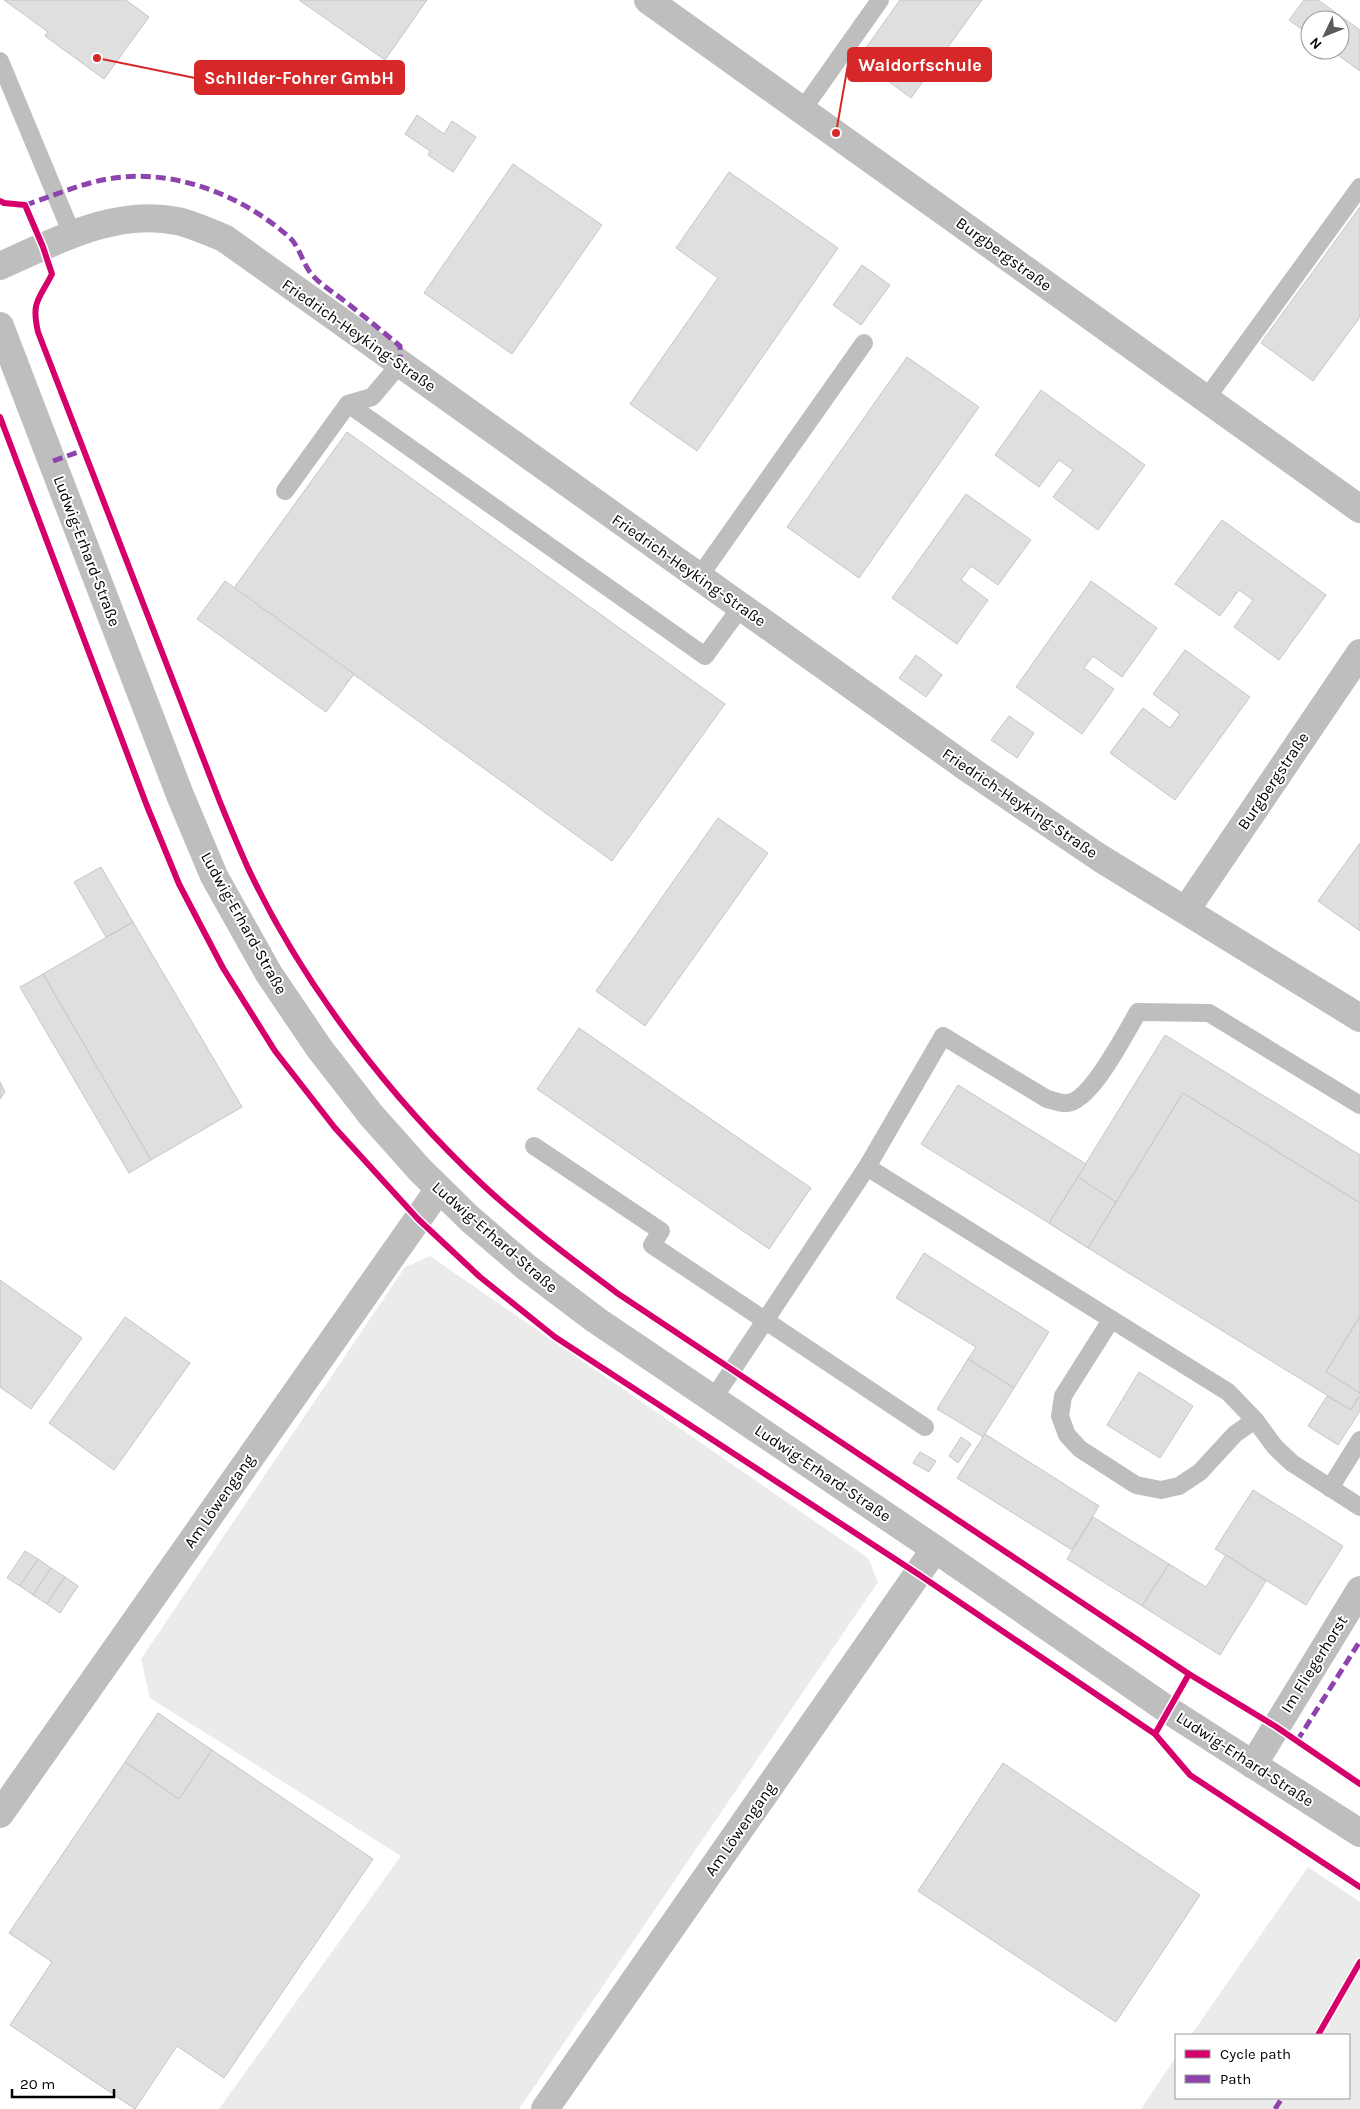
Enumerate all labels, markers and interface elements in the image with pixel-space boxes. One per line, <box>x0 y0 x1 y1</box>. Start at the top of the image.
north arrow <box>1300 10 1350 60</box>
text: N <box>1306 34 1326 53</box>
callout: Waldorfschule <box>848 48 991 81</box>
text: Waldorfschule <box>858 54 982 76</box>
callout: Schilder-Fohrer GmbH <box>195 61 404 94</box>
text: Schilder-Fohrer GmbH <box>204 67 394 89</box>
street label: Burgbergstraße <box>953 213 1055 295</box>
street label: Friedrich-Heyking-Straße <box>278 275 440 395</box>
street label: Ludwig-Erhard-Straße <box>49 473 125 629</box>
street label: Friedrich-Heyking-Straße <box>608 510 770 630</box>
street label: Burgbergstraße <box>1233 729 1313 833</box>
street label: Friedrich-Heyking-Straße <box>939 744 1101 862</box>
street label: Ludwig-Erhard-Straße <box>197 848 291 998</box>
street label: Ludwig-Erhard-Straße <box>428 1177 562 1297</box>
street label: Ludwig-Erhard-Straße <box>751 1420 895 1526</box>
street label: Am Löwengang <box>180 1450 258 1552</box>
street label: Im Fliegerhorst <box>1277 1612 1351 1716</box>
street label: Ludwig-Erhard-Straße <box>1173 1707 1317 1811</box>
street label: Am Löwengang <box>701 1778 779 1880</box>
legend <box>1175 2034 1350 2099</box>
text: Cycle path <box>1220 2045 1291 2063</box>
scale bar <box>12 2066 115 2098</box>
text: Path <box>1220 2070 1251 2088</box>
text: 20 m <box>20 2075 55 2093</box>

